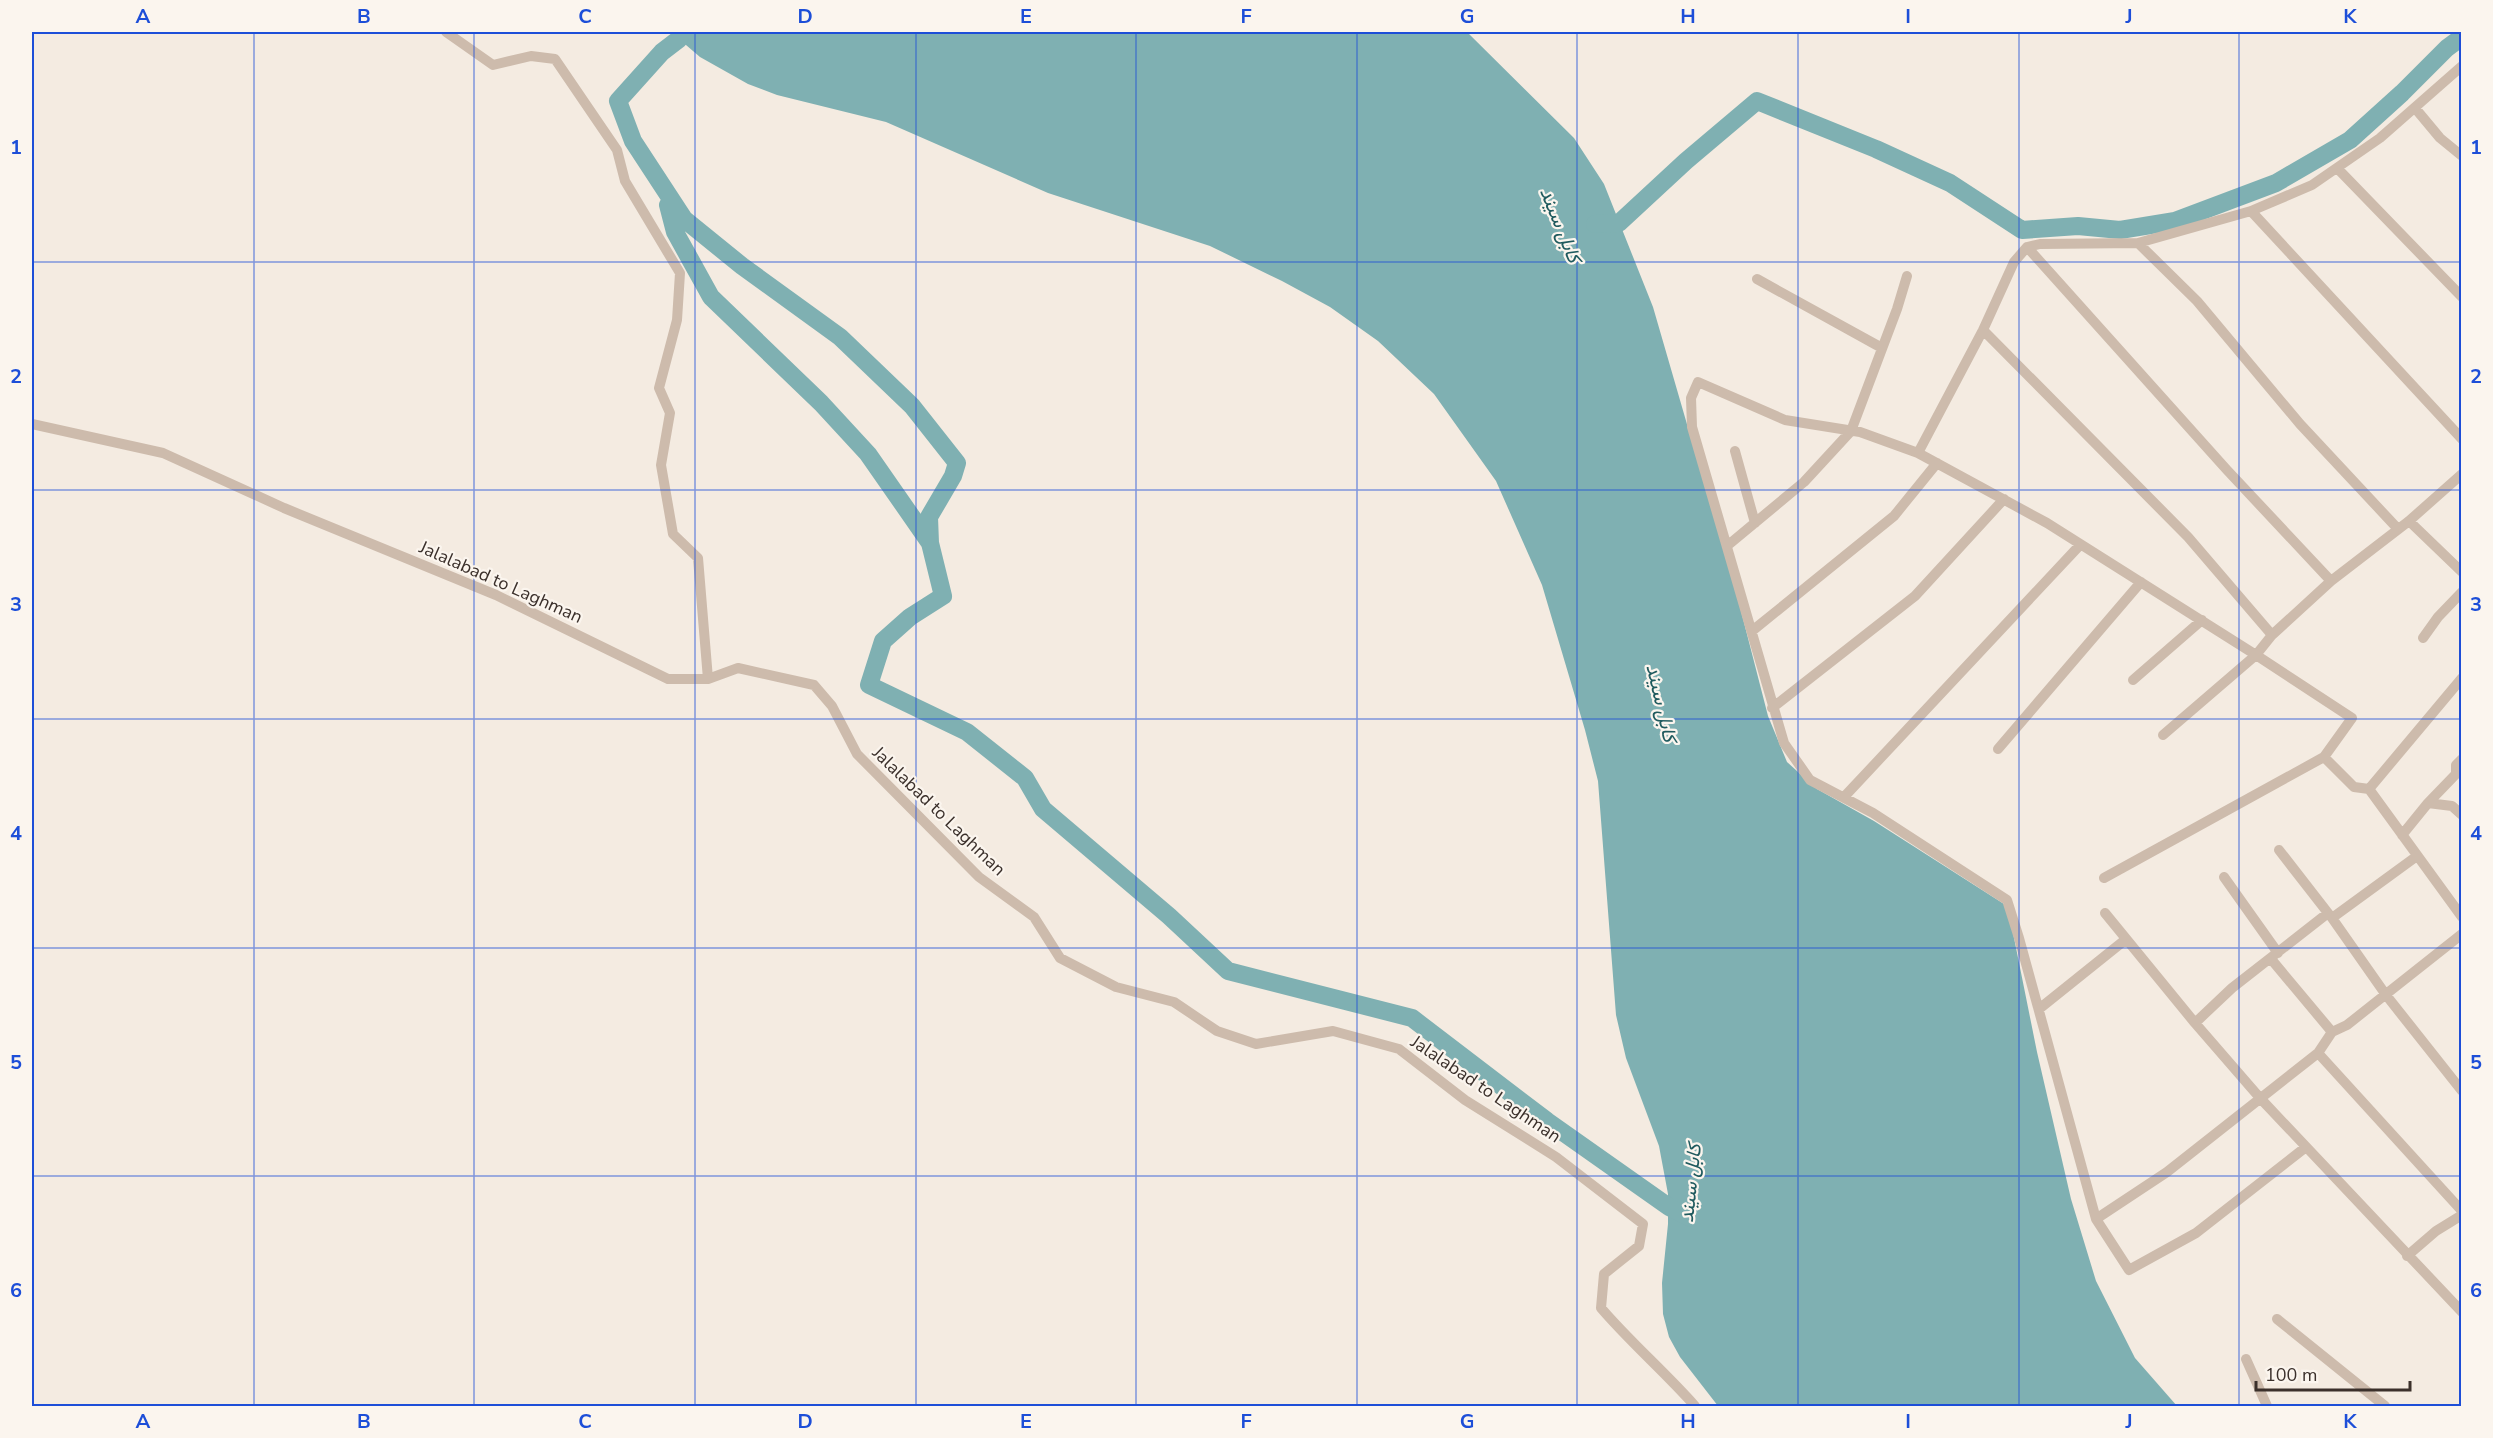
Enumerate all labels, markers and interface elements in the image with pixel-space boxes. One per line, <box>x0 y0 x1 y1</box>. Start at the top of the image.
text: A <box>136 3 151 30</box>
text: B <box>357 3 371 30</box>
text: C <box>578 3 592 30</box>
text: D <box>797 3 813 30</box>
text: E <box>1020 3 1032 30</box>
text: F <box>1240 3 1252 30</box>
text: G <box>1460 3 1474 30</box>
text: H <box>1680 3 1696 30</box>
text: I <box>1905 3 1911 30</box>
text: J <box>2124 3 2133 30</box>
text: K <box>2343 3 2357 30</box>
text: 1 <box>10 134 22 161</box>
text: 1 <box>2470 134 2482 161</box>
water label: کابل سيند <box>1533 184 1589 270</box>
text: 2 <box>10 363 22 390</box>
text: 2 <box>2470 363 2482 390</box>
street label: Jalalabad to Laghman <box>415 535 586 629</box>
text: 3 <box>10 591 22 618</box>
text: 3 <box>2470 591 2482 618</box>
water label: کابل سيند <box>1639 662 1684 748</box>
street label: Jalalabad to Laghman <box>867 740 1011 881</box>
text: 4 <box>10 820 22 847</box>
text: 4 <box>2470 820 2482 847</box>
street label: Jalalabad to Laghman <box>1405 1029 1566 1148</box>
text: 5 <box>10 1049 22 1076</box>
text: 5 <box>2470 1049 2482 1076</box>
water label: کابل سيند <box>1673 1139 1708 1224</box>
text: 6 <box>10 1277 22 1304</box>
text: 6 <box>2470 1277 2482 1304</box>
scale bar <box>2256 1354 2410 1392</box>
text: 100 m <box>2265 1363 2317 1387</box>
text: A <box>136 1408 151 1435</box>
text: B <box>357 1408 371 1435</box>
text: C <box>578 1408 592 1435</box>
text: D <box>797 1408 813 1435</box>
text: E <box>1020 1408 1032 1435</box>
text: F <box>1240 1408 1252 1435</box>
text: G <box>1460 1408 1474 1435</box>
text: H <box>1680 1408 1696 1435</box>
text: I <box>1905 1408 1911 1435</box>
text: J <box>2124 1408 2133 1435</box>
text: K <box>2343 1408 2357 1435</box>

